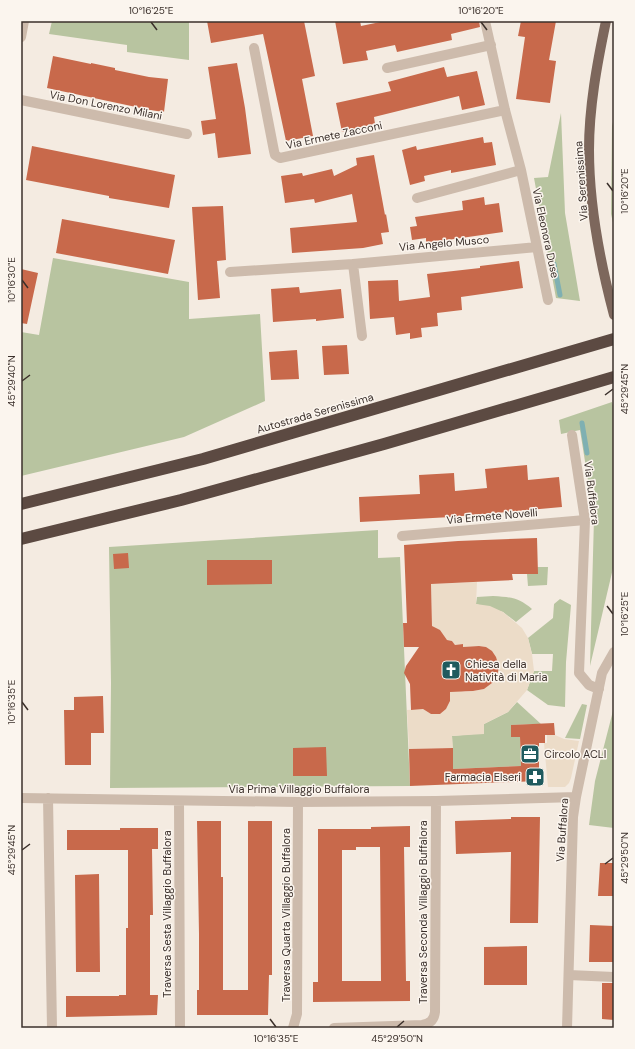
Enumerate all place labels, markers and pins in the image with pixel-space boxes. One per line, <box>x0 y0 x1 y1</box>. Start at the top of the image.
place label: Chiesa della Natività di Maria <box>465 657 547 684</box>
church icon: Chiesa della Natività di Maria <box>440 659 462 681</box>
office icon: Circolo ACLI <box>519 743 541 765</box>
place label: Circolo ACLI <box>544 747 606 761</box>
pharmacy icon: Farmacia Elseri <box>524 766 546 788</box>
place label: Farmacia Elseri <box>445 770 521 784</box>

